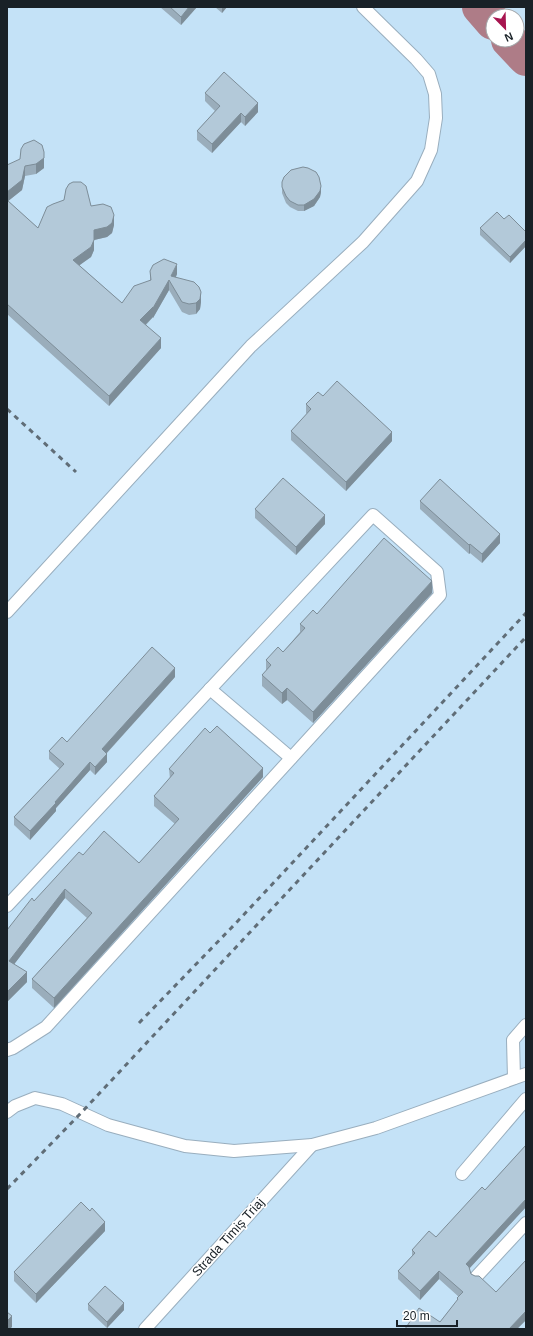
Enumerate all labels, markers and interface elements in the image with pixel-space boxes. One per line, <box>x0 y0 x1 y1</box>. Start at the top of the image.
north arrow <box>485 8 525 48</box>
text: N <box>503 30 515 44</box>
street label: Strada Timiș Triaj <box>189 1195 267 1279</box>
scale bar <box>397 1302 457 1328</box>
text: 20 m <box>403 1309 430 1323</box>

